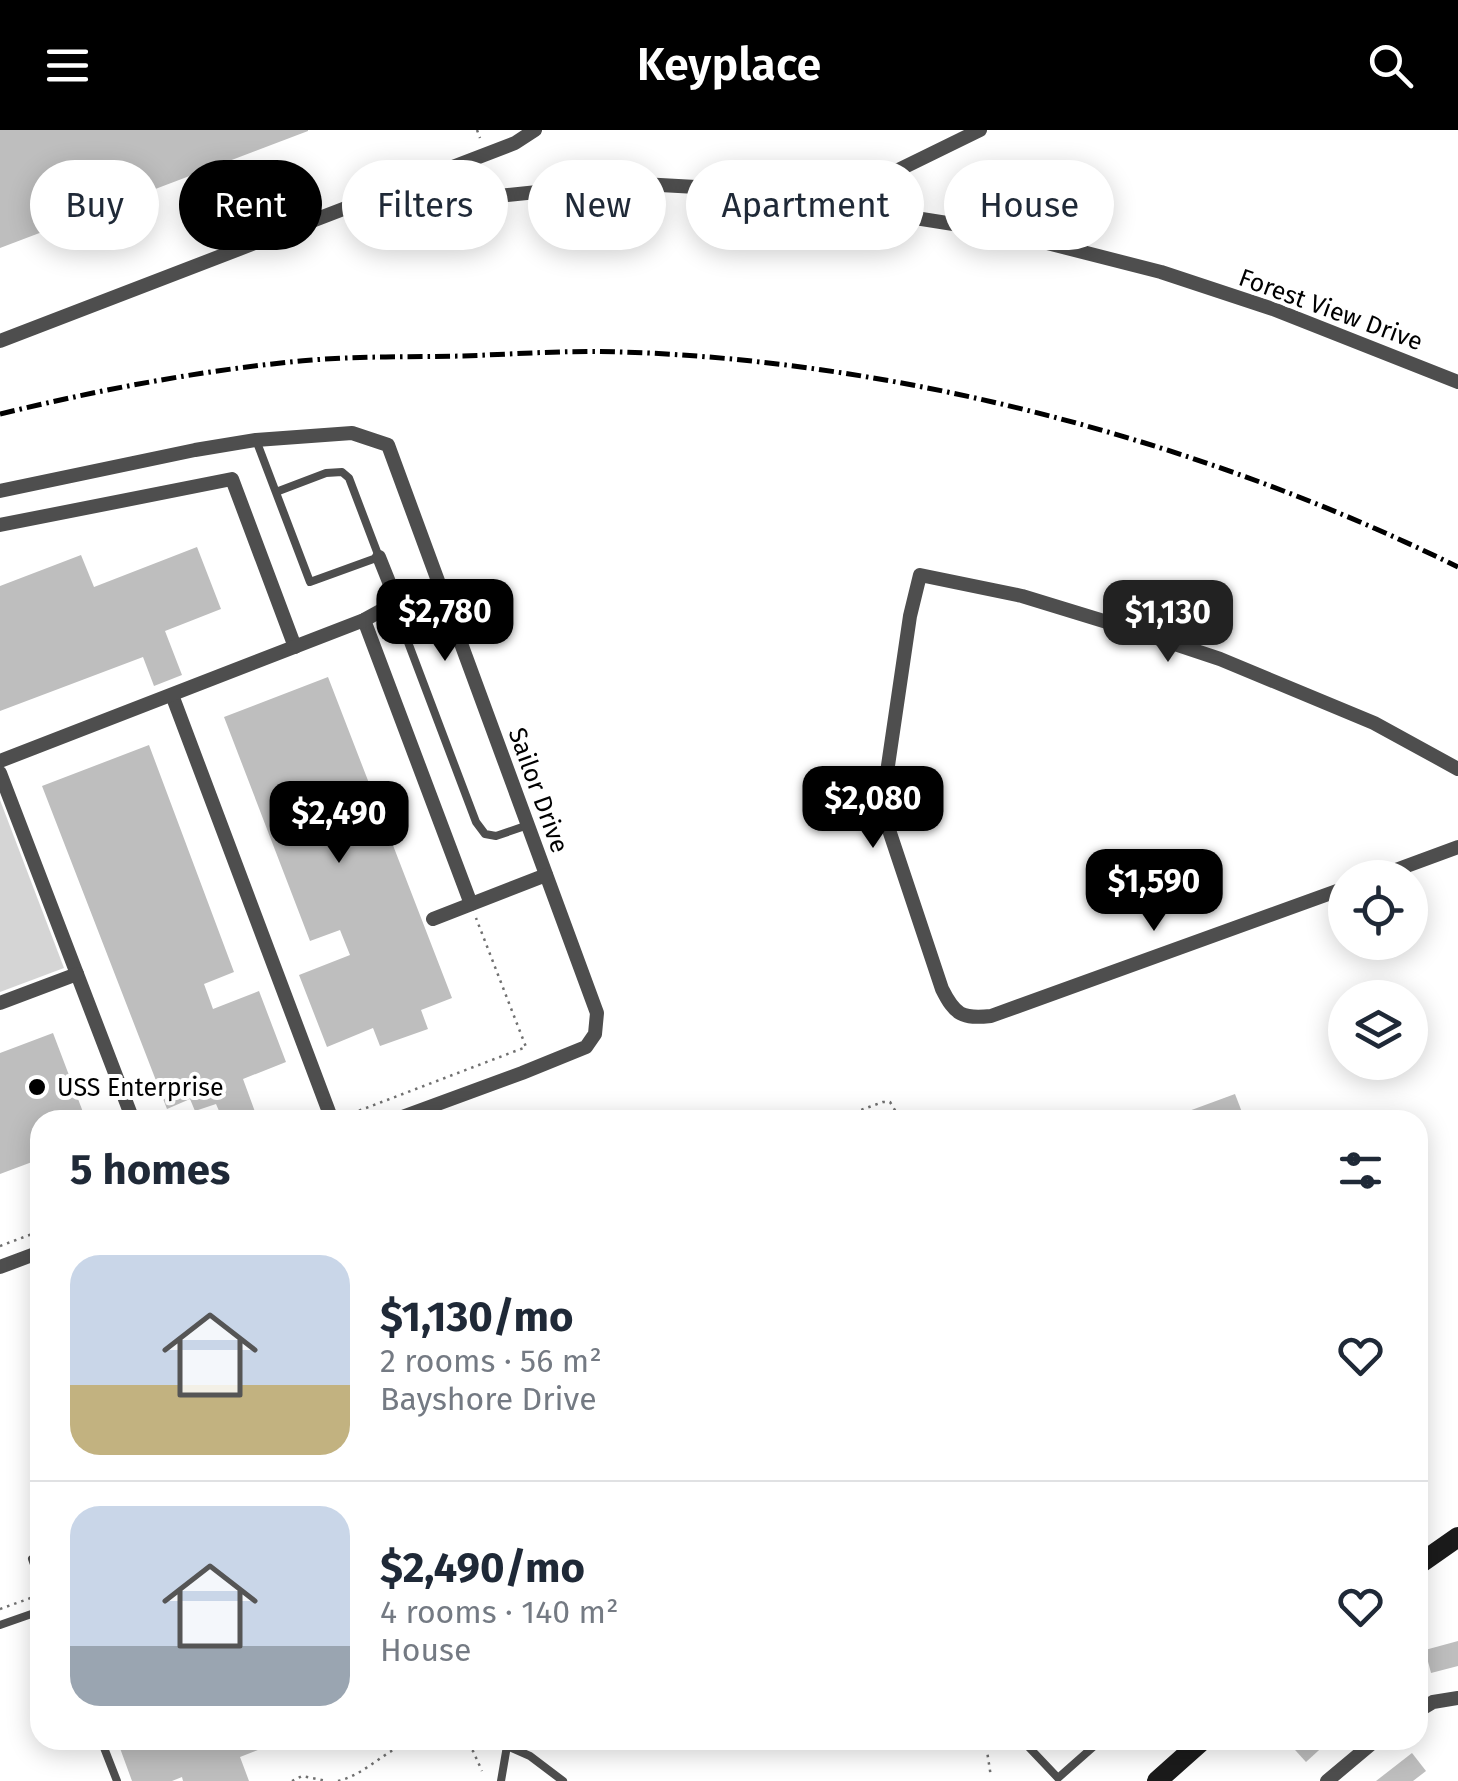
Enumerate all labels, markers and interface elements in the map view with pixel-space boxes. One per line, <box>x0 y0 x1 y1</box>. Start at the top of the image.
icon: menu <box>40 38 95 93</box>
text: Keyplace <box>637 38 821 92</box>
icon: search <box>1363 38 1418 93</box>
chip: Buy <box>30 160 159 250</box>
chip: Rent <box>179 160 322 250</box>
chip: Filters <box>342 160 508 250</box>
chip: New <box>528 160 666 250</box>
chip: Apartment <box>686 160 924 250</box>
chip: House <box>944 160 1114 250</box>
street label: Forest View Drive <box>1235 263 1427 357</box>
pin: $2,780 <box>364 579 526 664</box>
pin: $1,130 <box>1087 580 1249 665</box>
text: $2,780 <box>398 592 492 630</box>
text: $1,130 <box>1125 593 1211 631</box>
street label: Sailor Drive <box>502 724 575 857</box>
pin: $2,080 <box>792 766 954 851</box>
text: $2,080 <box>824 779 922 817</box>
pin: $2,490 <box>258 781 420 866</box>
text: $2,490 <box>292 794 386 832</box>
pin: $1,590 <box>1073 849 1235 934</box>
map controls <box>1328 860 1428 1080</box>
button: locate <box>1328 860 1428 960</box>
text: $1,590 <box>1108 862 1200 900</box>
button: layers <box>1328 980 1428 1080</box>
place label: USS Enterprise <box>57 1073 224 1103</box>
marker: USS Enterprise <box>26 1076 48 1098</box>
icon: filters <box>1333 1143 1388 1198</box>
text: 5 homes <box>70 1145 230 1195</box>
text: $1,130/mo <box>380 1292 573 1342</box>
icon: home <box>150 1295 270 1415</box>
icon: heart <box>1333 1328 1388 1383</box>
text: 2 rooms · 56 m² <box>380 1342 602 1380</box>
text: Bayshore Drive <box>380 1380 597 1418</box>
text: $2,490/mo <box>380 1543 585 1593</box>
icon: home <box>150 1546 270 1666</box>
icon: heart <box>1333 1579 1388 1634</box>
text: 4 rooms · 140 m² <box>380 1593 619 1631</box>
text: House <box>380 1631 471 1669</box>

